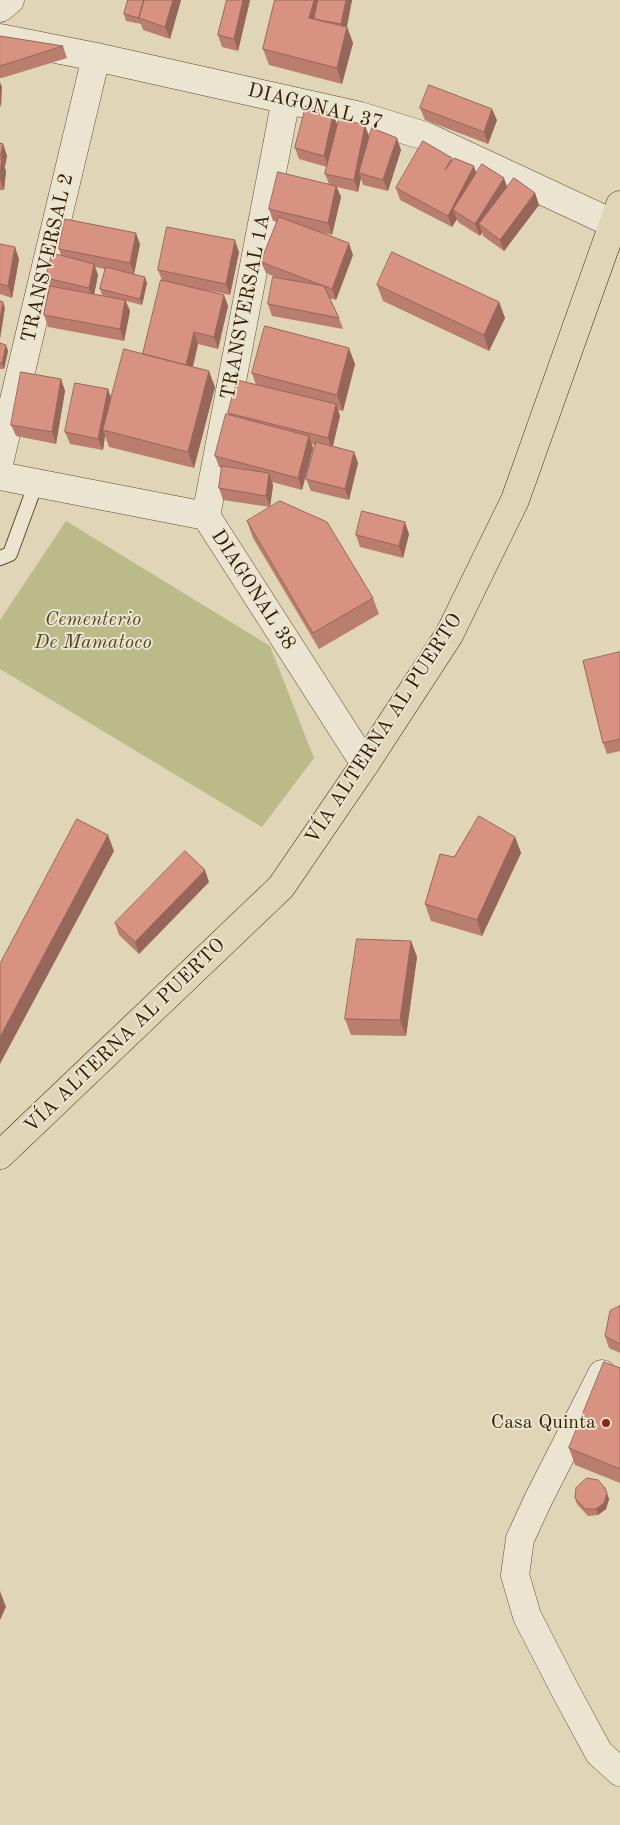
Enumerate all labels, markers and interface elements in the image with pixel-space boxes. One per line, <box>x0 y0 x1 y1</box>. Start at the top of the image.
street label: DIAGONAL 37 <box>245 79 385 135</box>
street label: TRANSVERSAL 2 <box>17 171 79 345</box>
street label: TRANSVERSAL 1A <box>216 212 276 402</box>
street label: DIAGONAL 38 <box>205 525 301 655</box>
park label: Cementerio De Mamatoco <box>34 608 152 655</box>
street label: VÍA ALTERNA AL PUERTO <box>300 609 468 849</box>
street label: VÍA ALTERNA AL PUERTO <box>19 933 231 1139</box>
place label: Casa Quinta <box>491 1411 596 1435</box>
marker: Casa Quinta <box>600 1417 612 1429</box>

